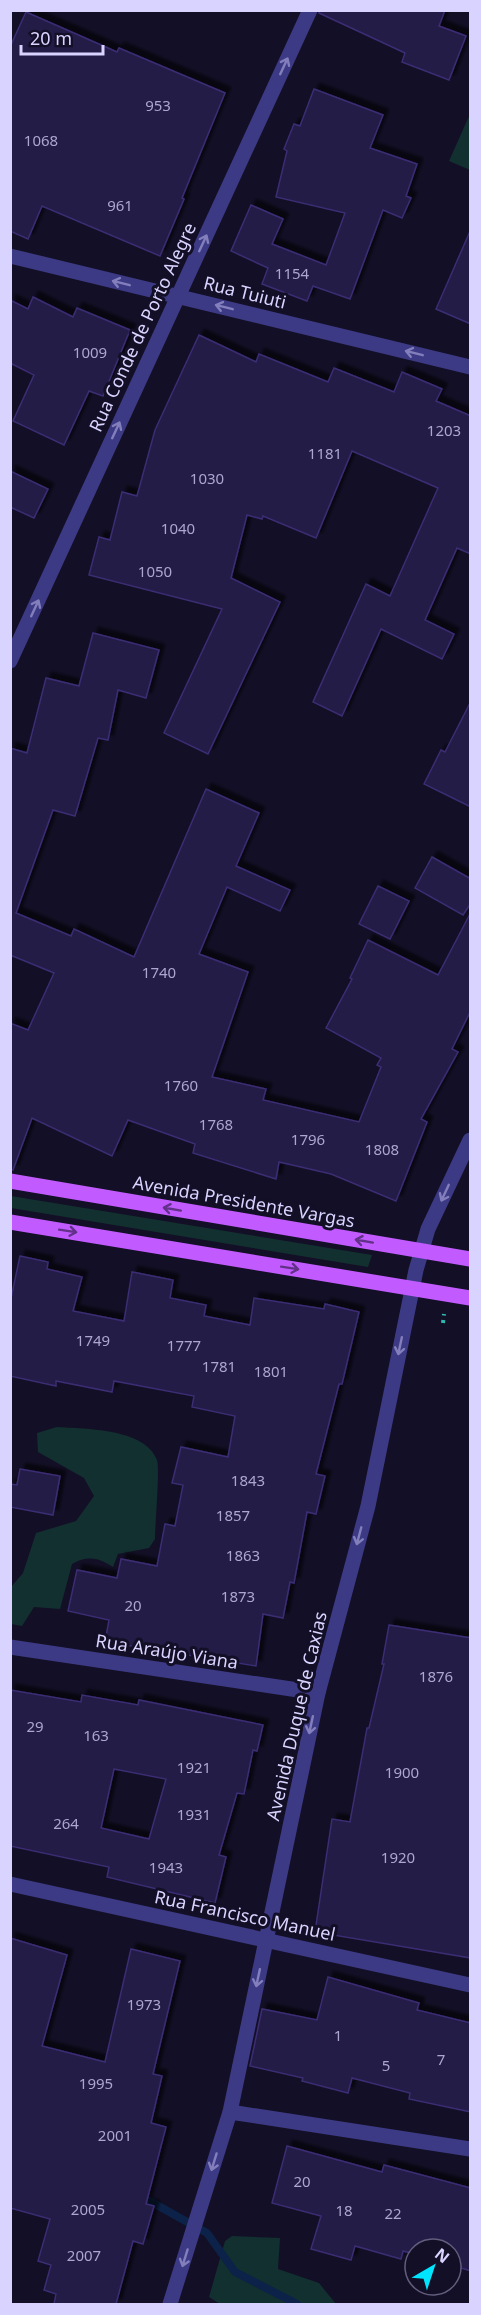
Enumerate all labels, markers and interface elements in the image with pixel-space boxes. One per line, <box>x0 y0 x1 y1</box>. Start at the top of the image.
scale bar <box>21 18 104 56</box>
text: 20 m <box>30 26 72 50</box>
one-way arrow <box>279 58 291 76</box>
house number: 953 <box>145 95 171 115</box>
house number: 1068 <box>24 130 58 150</box>
house number: 961 <box>107 195 133 215</box>
street label: Rua Conde de Porto Alegre <box>83 219 201 435</box>
one-way arrow <box>197 235 209 253</box>
house number: 1154 <box>275 263 310 283</box>
street label: Rua Tuiuti <box>201 270 289 314</box>
one-way arrow <box>112 276 131 288</box>
one-way arrow <box>215 301 234 313</box>
house number: 1009 <box>73 342 107 362</box>
one-way arrow <box>404 347 423 359</box>
house number: 1203 <box>427 420 461 440</box>
one-way arrow <box>111 422 123 440</box>
house number: 1181 <box>308 443 342 463</box>
house number: 1030 <box>190 468 224 488</box>
house number: 1040 <box>161 518 195 538</box>
house number: 1050 <box>138 561 172 581</box>
one-way arrow <box>30 599 41 617</box>
house number: 1740 <box>142 962 176 982</box>
house number: 1760 <box>164 1075 198 1095</box>
house number: 1768 <box>199 1114 233 1134</box>
house number: 1796 <box>291 1129 325 1149</box>
house number: 1808 <box>365 1139 399 1159</box>
street label: Avenida Presidente Vargas <box>131 1170 357 1232</box>
one-way arrow <box>439 1183 451 1201</box>
one-way arrow <box>162 1203 182 1214</box>
one-way arrow <box>58 1226 78 1237</box>
one-way arrow <box>355 1235 374 1246</box>
one-way arrow <box>280 1262 300 1273</box>
house number: 1749 <box>76 1330 110 1350</box>
house number: 1777 <box>167 1335 201 1355</box>
one-way arrow <box>394 1336 405 1355</box>
house number: 1781 <box>202 1356 236 1376</box>
house number: 1801 <box>254 1361 288 1381</box>
house number: 1843 <box>231 1470 265 1490</box>
house number: 1857 <box>216 1505 250 1525</box>
one-way arrow <box>353 1527 365 1546</box>
house number: 1863 <box>226 1545 260 1565</box>
house number: 1873 <box>221 1586 255 1606</box>
house number: 20 <box>124 1595 142 1615</box>
street label: Avenida Duque de Caxias <box>260 1609 332 1823</box>
street label: Rua Araújo Viana <box>94 1628 240 1674</box>
house number: 1876 <box>419 1666 453 1686</box>
house number: 29 <box>26 1716 44 1736</box>
one-way arrow <box>305 1716 317 1735</box>
house number: 163 <box>83 1725 109 1745</box>
house number: 1921 <box>177 1757 211 1777</box>
house number: 1900 <box>385 1762 419 1782</box>
house number: 1931 <box>177 1804 211 1824</box>
house number: 264 <box>53 1813 79 1833</box>
house number: 1920 <box>381 1847 415 1867</box>
house number: 1943 <box>149 1857 183 1877</box>
street label: Rua Francisco Manuel <box>152 1884 338 1946</box>
one-way arrow <box>252 1968 263 1987</box>
house number: 1973 <box>127 1994 161 2014</box>
house number: 1 <box>334 2025 342 2045</box>
house number: 7 <box>437 2049 445 2069</box>
house number: 5 <box>382 2055 390 2075</box>
house number: 1995 <box>79 2073 113 2093</box>
house number: 2001 <box>98 2125 132 2145</box>
one-way arrow <box>208 2152 219 2171</box>
house number: 20 <box>293 2171 311 2191</box>
house number: 2005 <box>71 2199 105 2219</box>
house number: 18 <box>335 2200 353 2220</box>
house number: 22 <box>384 2203 402 2223</box>
north arrow <box>403 2237 463 2297</box>
text: N <box>430 2243 454 2268</box>
house number: 2007 <box>67 2245 101 2265</box>
one-way arrow <box>179 2248 190 2267</box>

